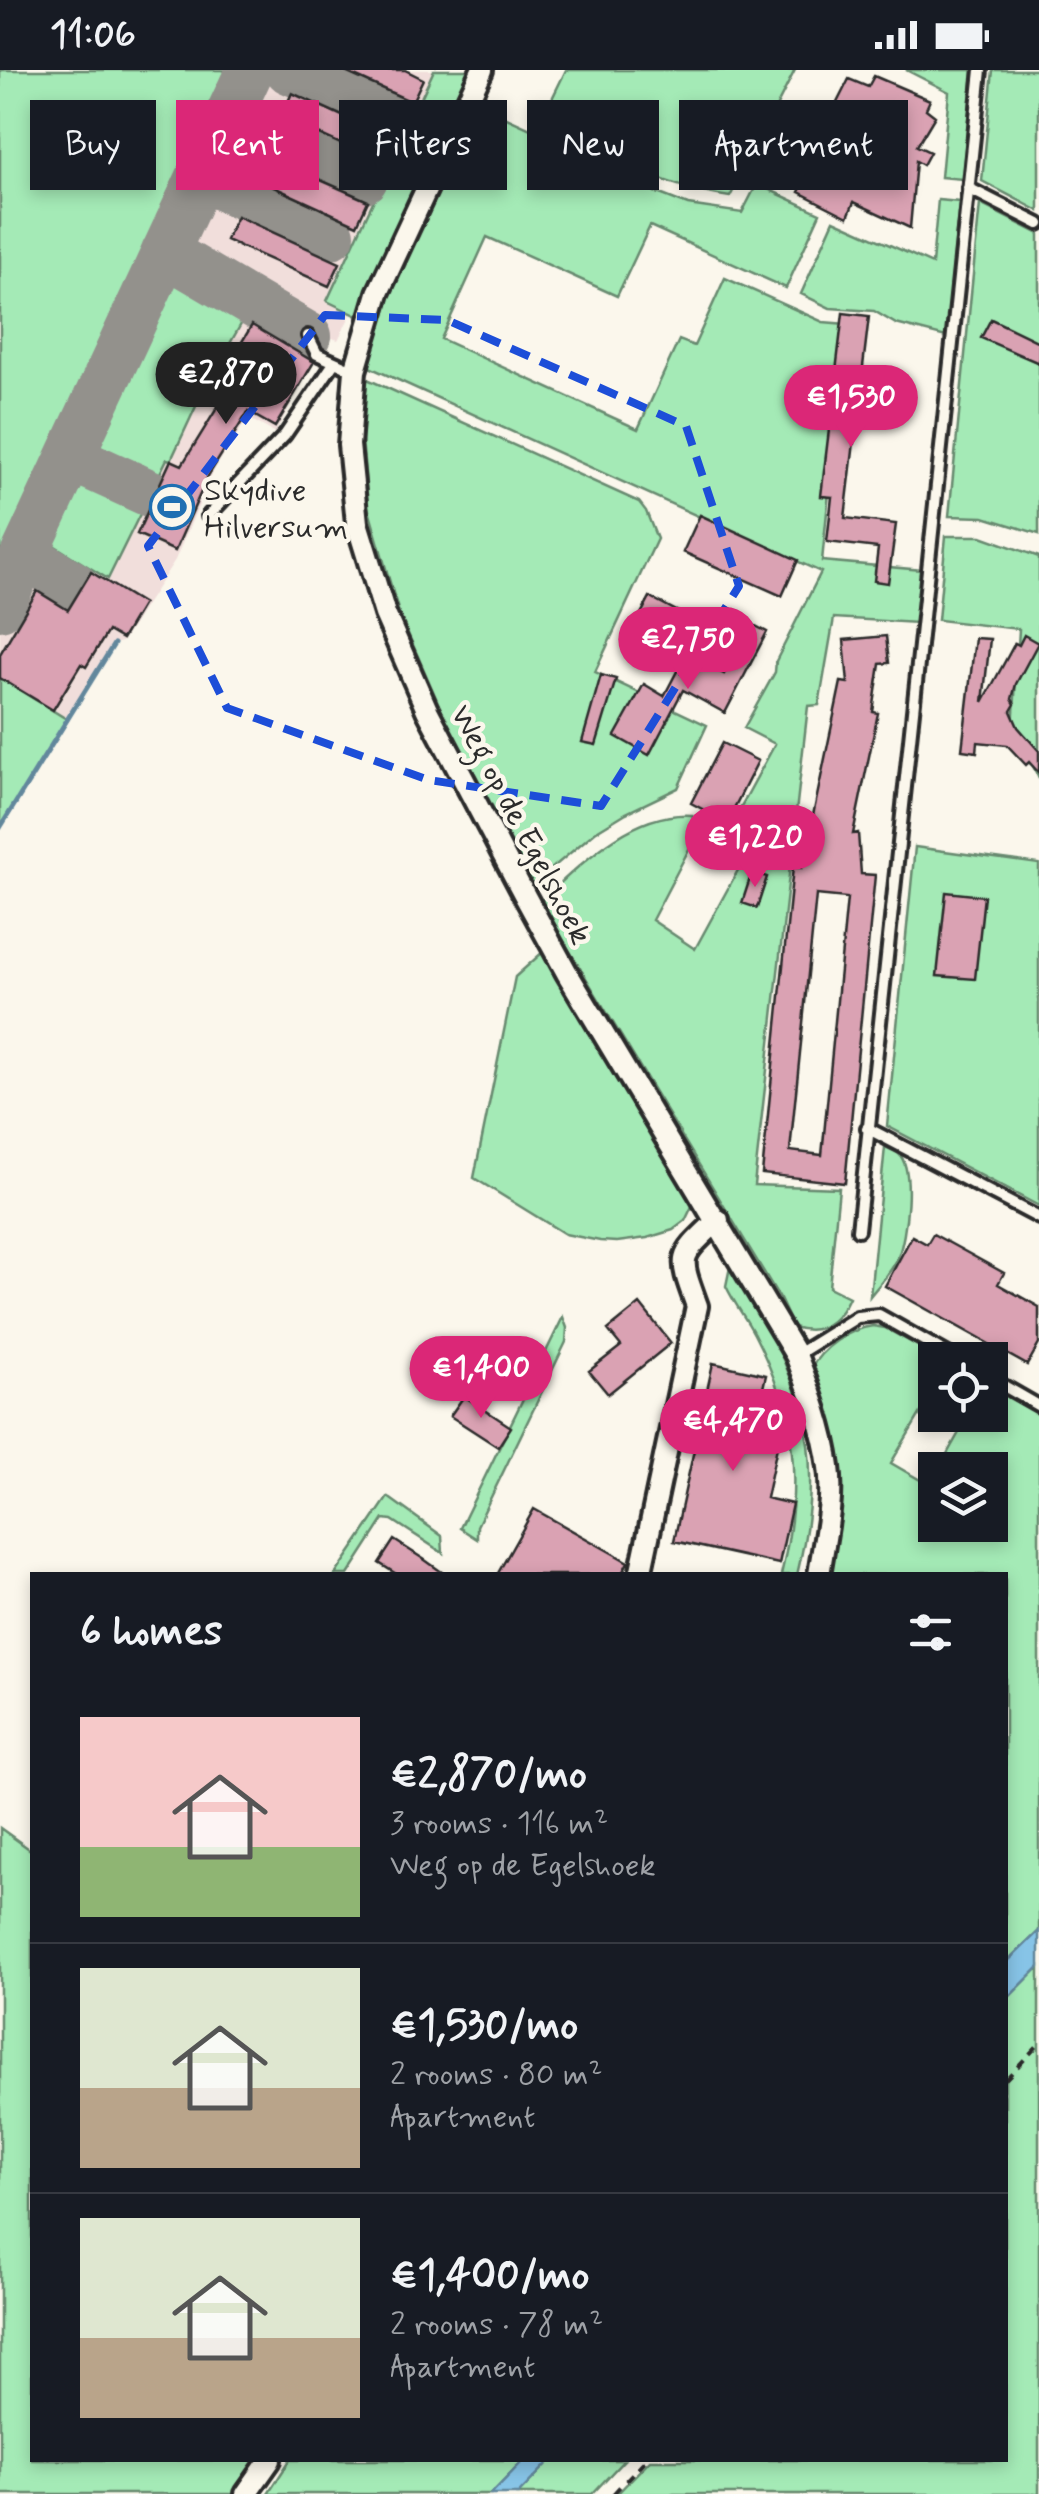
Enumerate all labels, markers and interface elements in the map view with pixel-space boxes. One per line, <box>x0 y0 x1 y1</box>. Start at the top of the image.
text: 11:06 <box>50 11 136 60</box>
chip: Buy <box>30 100 156 190</box>
chip: Rent <box>176 100 319 190</box>
chip: Filters <box>339 100 507 190</box>
chip: New <box>527 100 659 190</box>
chip: Apartment <box>679 100 908 190</box>
pin: €2,870 <box>145 342 307 427</box>
text: €2,870 <box>178 353 274 395</box>
pin: €1,530 <box>770 365 932 450</box>
text: €1,530 <box>806 376 896 418</box>
place label: Skydive Hilversum <box>204 470 348 549</box>
sports icon: Skydive Hilversum <box>149 484 195 530</box>
pin: €2,750 <box>607 607 769 692</box>
text: €2,750 <box>640 618 736 660</box>
street label: Weg op de Egelshoek <box>437 698 601 953</box>
pin: €1,220 <box>674 805 836 890</box>
text: €1,220 <box>707 816 803 858</box>
pin: €1,400 <box>400 1336 562 1421</box>
map controls <box>918 1342 1008 1542</box>
button: locate <box>918 1342 1008 1432</box>
text: €1,400 <box>432 1347 530 1389</box>
pin: €4,470 <box>652 1389 814 1474</box>
text: €4,470 <box>682 1400 784 1442</box>
button: layers <box>918 1452 1008 1542</box>
text: 6 homes <box>80 1605 223 1660</box>
icon: filters <box>903 1605 958 1660</box>
text: €2,870/mo <box>390 1748 587 1803</box>
icon: home <box>160 1757 280 1877</box>
text: 3 rooms · 116 m² <box>390 1803 608 1845</box>
text: Weg op de Egelshoek <box>390 1845 656 1887</box>
text: €1,530/mo <box>390 1999 578 2054</box>
icon: home <box>160 2008 280 2128</box>
text: 2 rooms · 80 m² <box>390 2054 603 2096</box>
text: Apartment <box>390 2096 535 2138</box>
text: €1,400/mo <box>390 2249 589 2304</box>
icon: home <box>160 2258 280 2378</box>
text: 2 rooms · 78 m² <box>390 2304 603 2346</box>
text: Apartment <box>390 2346 535 2388</box>

